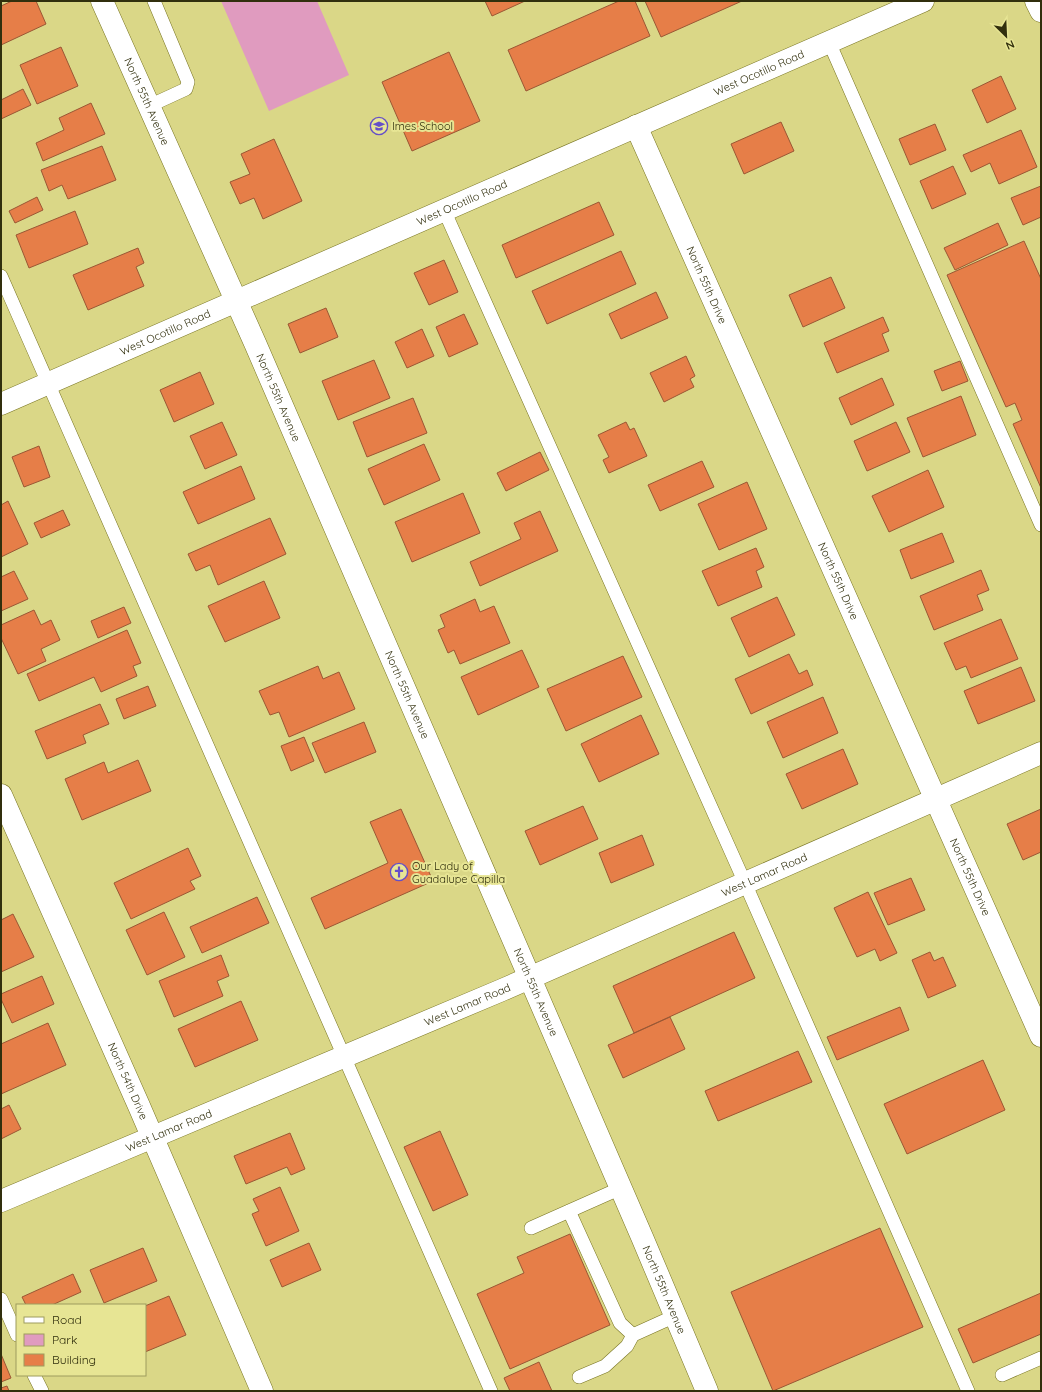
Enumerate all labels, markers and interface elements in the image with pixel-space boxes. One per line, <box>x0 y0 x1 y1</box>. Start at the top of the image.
north arrow <box>986 16 1026 56</box>
text: N <box>1004 37 1017 53</box>
street label: West Ocotillo Road <box>711 47 806 99</box>
street label: North 55th Avenue <box>121 55 173 147</box>
school or university icon: Imes School <box>369 116 389 136</box>
place label: Imes School <box>392 119 453 133</box>
street label: West Ocotillo Road <box>414 177 509 228</box>
street label: North 55th Drive <box>683 244 730 326</box>
street label: West Ocotillo Road <box>118 306 213 358</box>
street label: North 55th Avenue <box>253 351 304 444</box>
street label: North 55th Drive <box>815 540 862 622</box>
street label: North 55th Avenue <box>382 649 432 741</box>
street label: North 55th Drive <box>947 836 994 918</box>
street label: West Lamar Road <box>719 850 809 900</box>
place label: Our Lady of Guadalupe Capilla <box>412 859 505 886</box>
church icon: Our Lady of Guadalupe Capilla <box>389 862 409 882</box>
street label: North 55th Avenue <box>511 946 561 1038</box>
street label: West Lamar Road <box>422 980 513 1029</box>
street label: North 54th Drive <box>105 1040 151 1122</box>
street label: West Lamar Road <box>123 1106 214 1155</box>
street label: North 55th Avenue <box>639 1243 689 1336</box>
legend <box>16 1304 146 1376</box>
text: Road <box>52 1312 82 1327</box>
text: Park <box>52 1332 77 1347</box>
text: Building <box>52 1352 96 1367</box>

